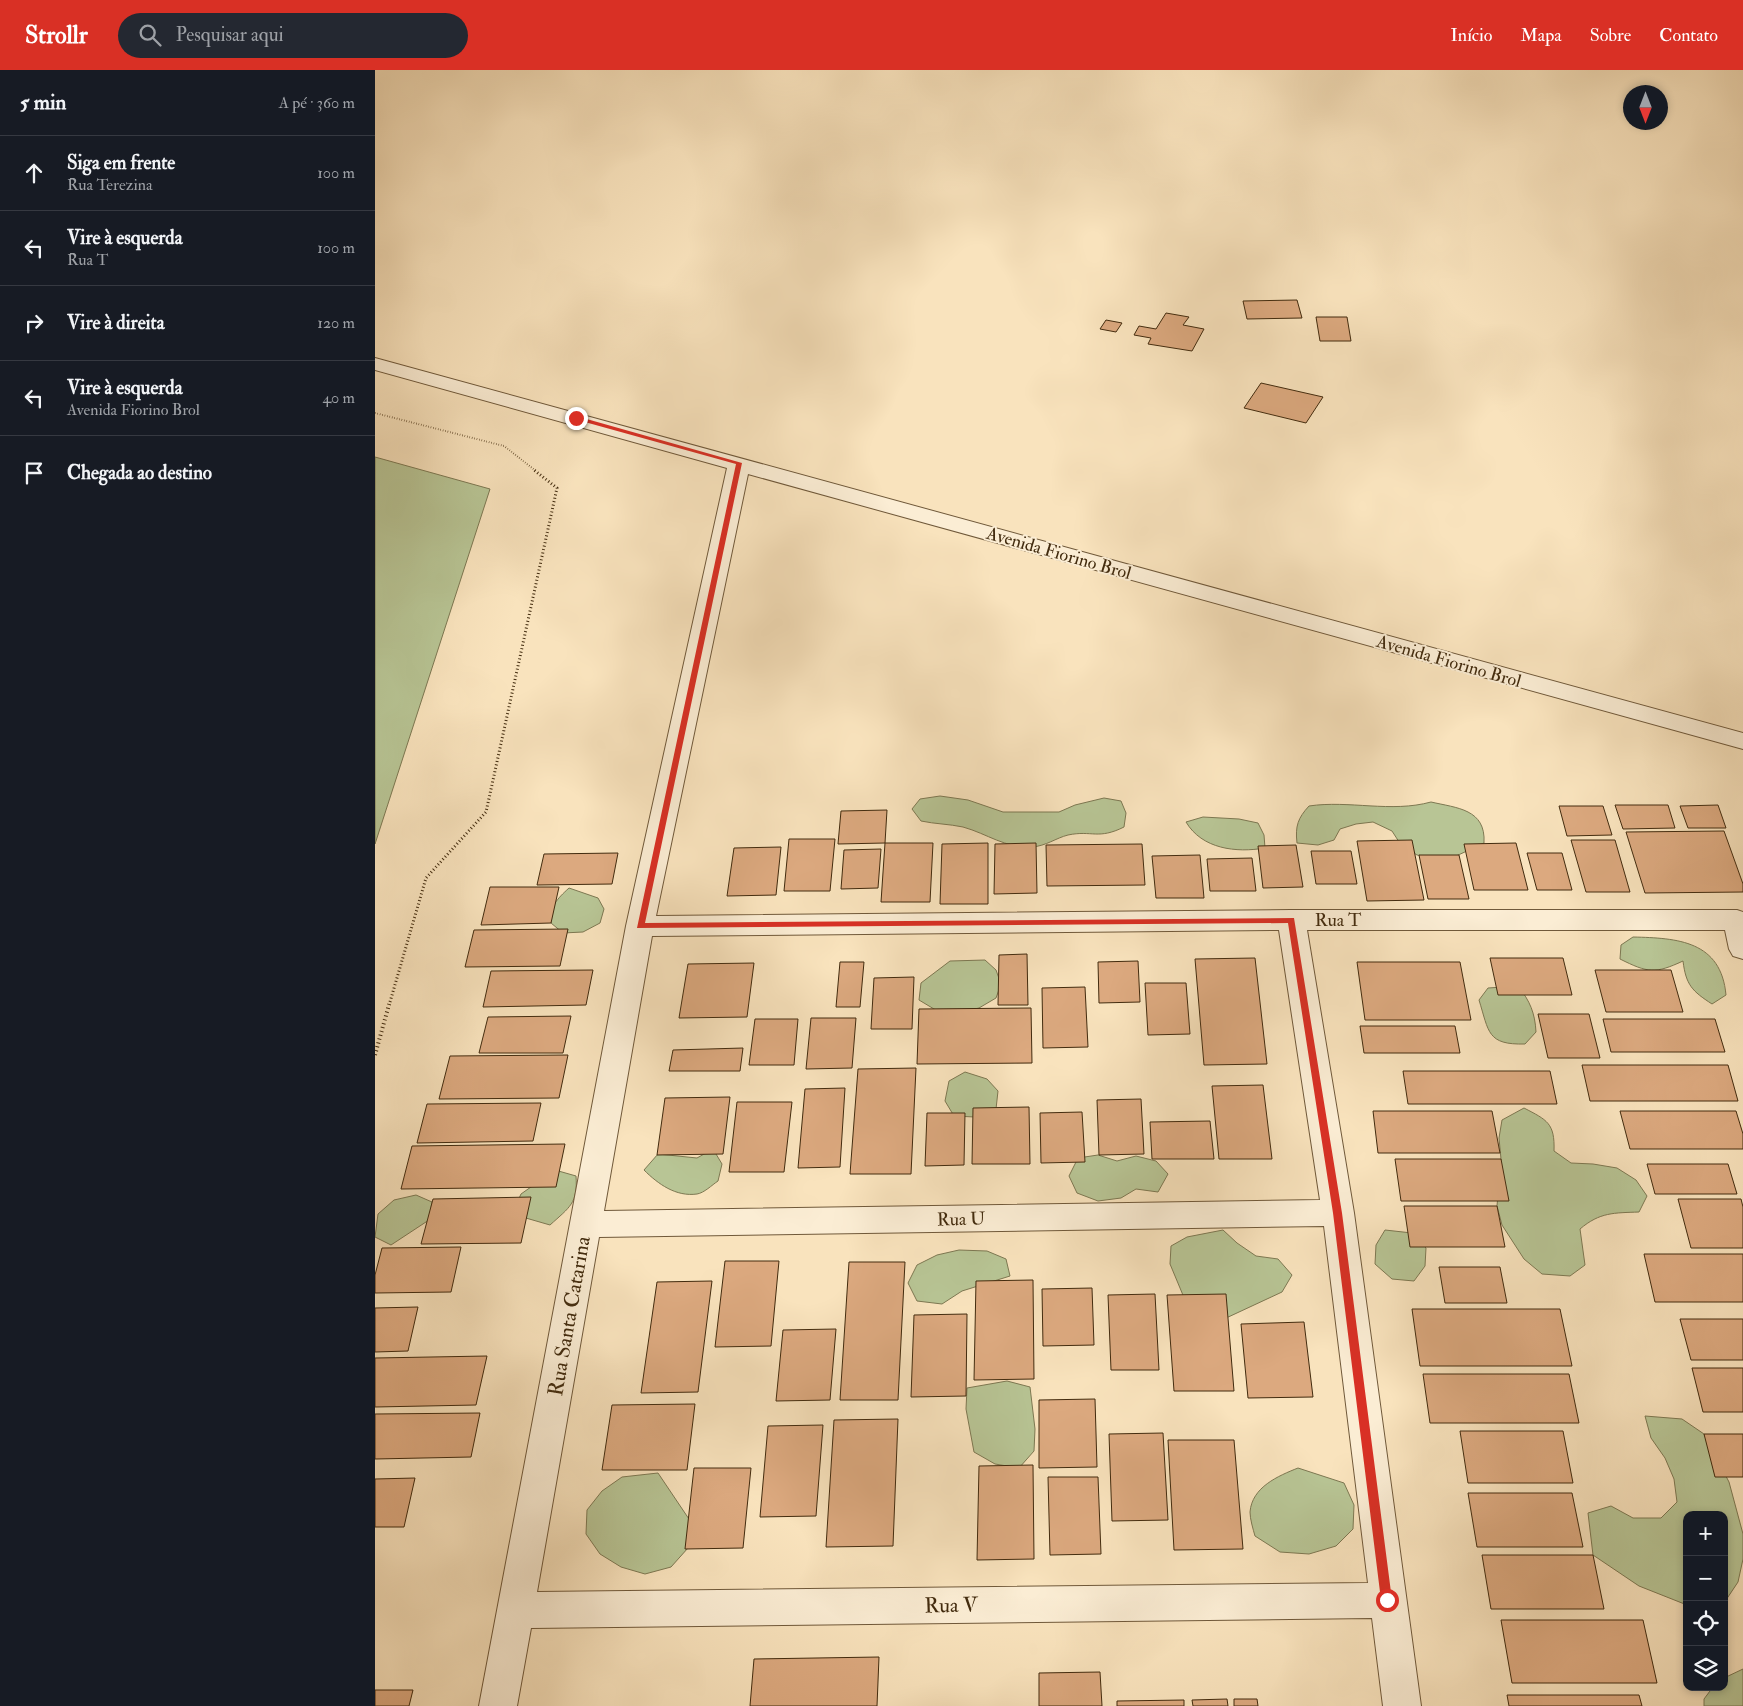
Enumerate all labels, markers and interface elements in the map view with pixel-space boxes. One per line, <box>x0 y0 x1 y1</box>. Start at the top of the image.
search box <box>118 13 468 58</box>
text: Strollr <box>25 20 88 51</box>
icon: search <box>136 21 164 49</box>
text: Pesquisar aqui <box>176 23 284 47</box>
text: Início <box>1451 24 1492 47</box>
text: Mapa <box>1520 24 1562 47</box>
text: Sobre <box>1590 24 1631 47</box>
text: Contato <box>1659 24 1718 47</box>
north arrow <box>1623 85 1668 130</box>
text: 5 min <box>20 89 66 116</box>
text: A pé · 360 m <box>279 93 355 113</box>
text: Siga em frente <box>67 151 175 175</box>
icon: ahead <box>20 159 48 187</box>
text: 100 m <box>317 163 355 183</box>
text: Rua Terezina <box>67 175 152 195</box>
text: Vire à esquerda <box>67 226 182 250</box>
icon: left <box>20 234 48 262</box>
text: 100 m <box>317 238 355 258</box>
text: Rua T <box>67 250 108 270</box>
icon: right <box>20 309 48 337</box>
text: Vire à direita <box>67 311 164 335</box>
text: 120 m <box>317 313 355 333</box>
text: Vire à esquerda <box>67 376 182 400</box>
icon: left <box>20 384 48 412</box>
text: 40 m <box>322 388 355 408</box>
text: Avenida Fiorino Brol <box>67 400 200 420</box>
route end <box>565 407 588 430</box>
icon: arrive <box>20 459 48 487</box>
text: Chegada ao destino <box>67 461 212 485</box>
street label: Avenida Fiorino Brol <box>983 522 1134 585</box>
street label: Avenida Fiorino Brol <box>1373 630 1524 693</box>
street label: Rua T <box>1315 909 1362 932</box>
street label: Rua U <box>937 1208 985 1231</box>
street label: Rua Santa Catarina <box>542 1234 597 1398</box>
map controls <box>1683 1511 1728 1691</box>
button: + <box>1683 1511 1728 1556</box>
button: − <box>1683 1556 1728 1601</box>
route start <box>1376 1589 1399 1612</box>
street label: Rua V <box>924 1592 979 1619</box>
button: locate <box>1683 1601 1728 1646</box>
button: layers <box>1683 1646 1728 1691</box>

